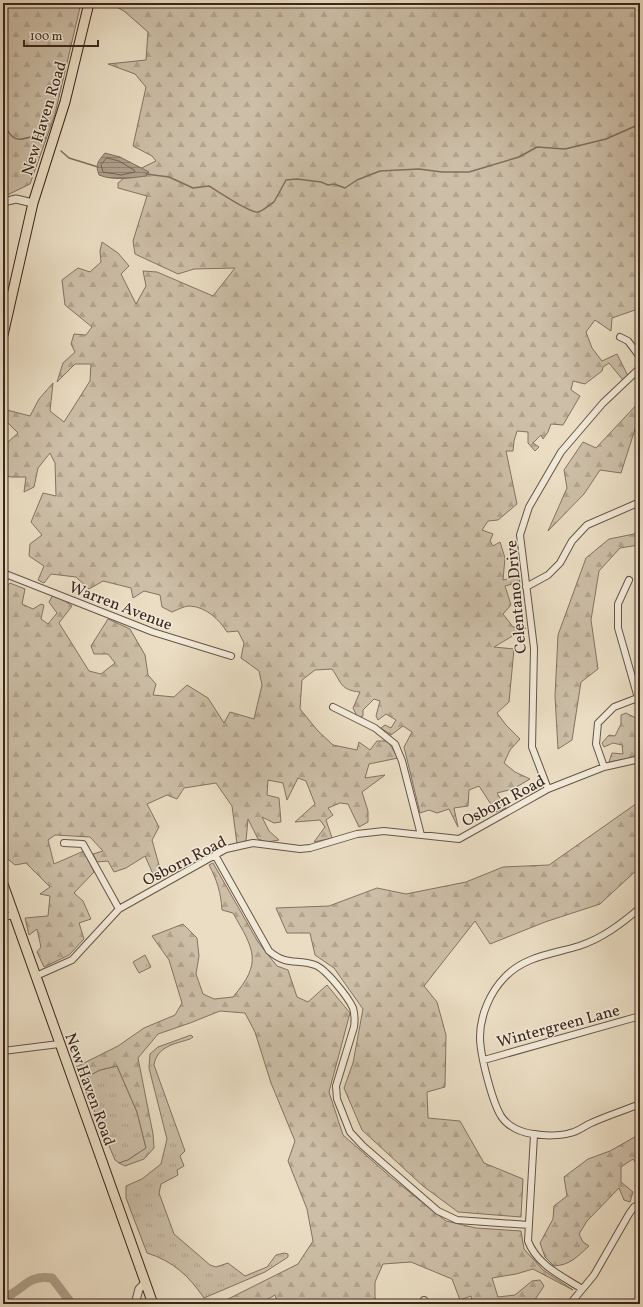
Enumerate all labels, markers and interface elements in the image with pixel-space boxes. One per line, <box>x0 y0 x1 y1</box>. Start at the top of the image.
scale bar <box>24 22 98 48</box>
text: 100 m <box>30 29 63 45</box>
street label: New Haven Road <box>17 59 73 179</box>
street label: Celentano Drive <box>501 539 533 655</box>
street label: Warren Avenue <box>65 577 175 637</box>
street label: Osborn Road <box>458 771 549 833</box>
street label: Osborn Road <box>139 831 231 892</box>
street label: Wintergreen Lane <box>495 1000 622 1054</box>
street label: New Haven Road <box>58 1030 120 1149</box>

